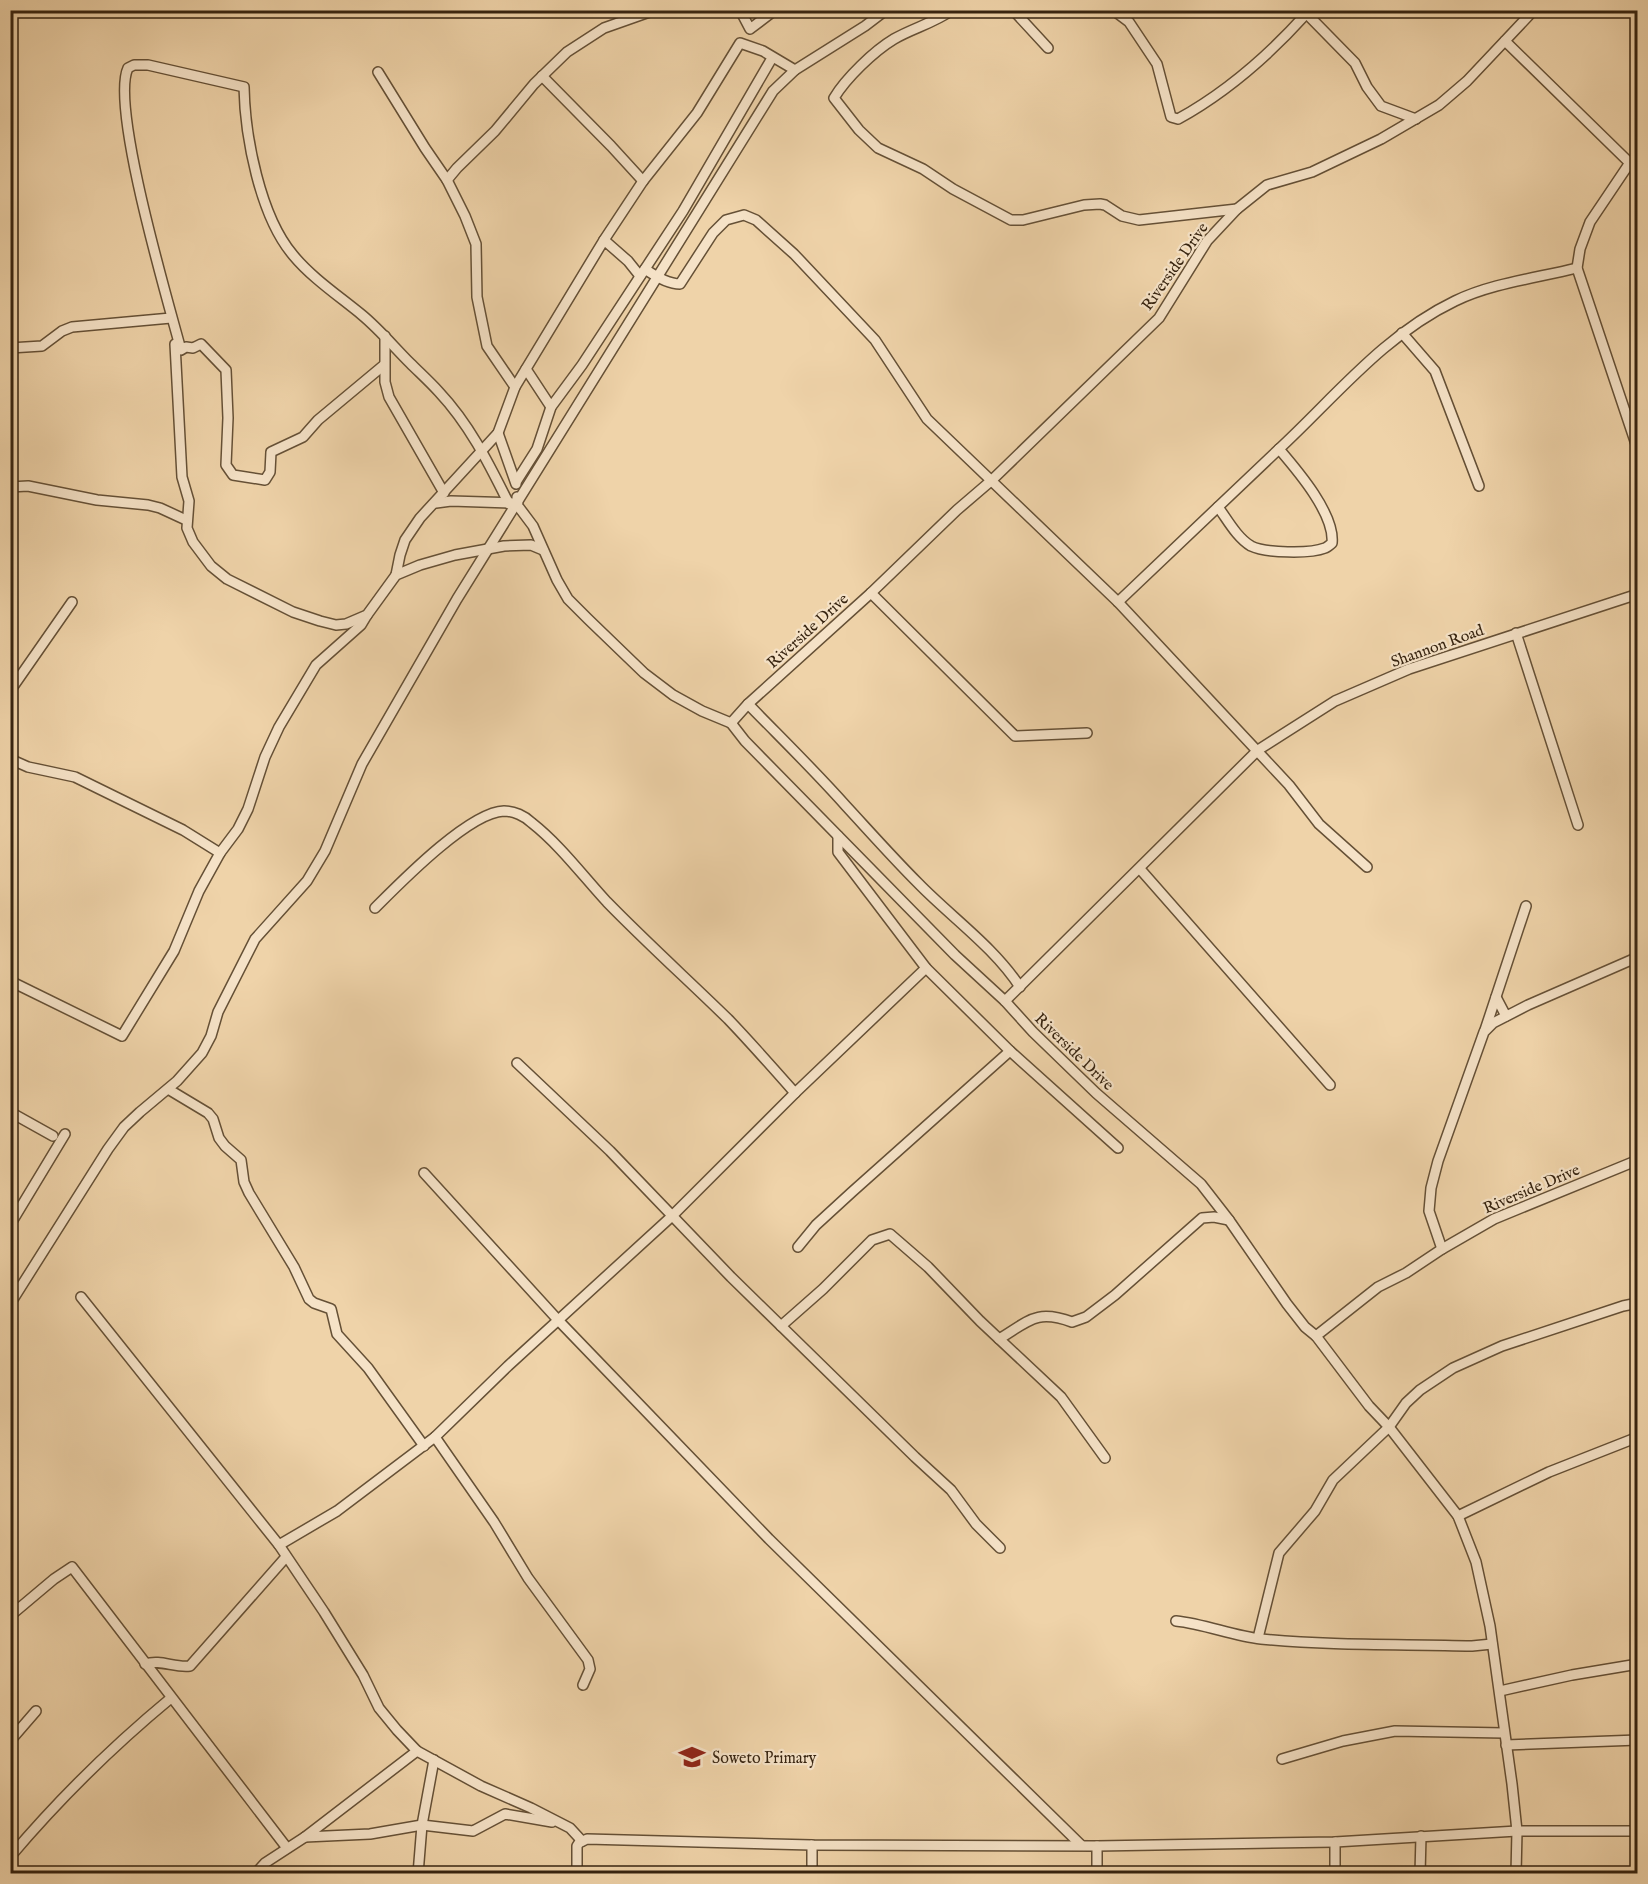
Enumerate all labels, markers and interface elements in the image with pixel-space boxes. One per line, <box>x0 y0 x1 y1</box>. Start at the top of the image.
street label: Riverside Drive <box>1138 219 1213 315</box>
street label: Riverside Drive <box>763 590 853 673</box>
street label: Shannon Road <box>1388 621 1487 673</box>
street label: Riverside Drive <box>1030 1009 1118 1095</box>
street label: Riverside Drive <box>1480 1161 1583 1219</box>
school or university icon: Soweto Primary <box>677 1742 707 1772</box>
place label: Soweto Primary <box>712 1749 817 1769</box>

